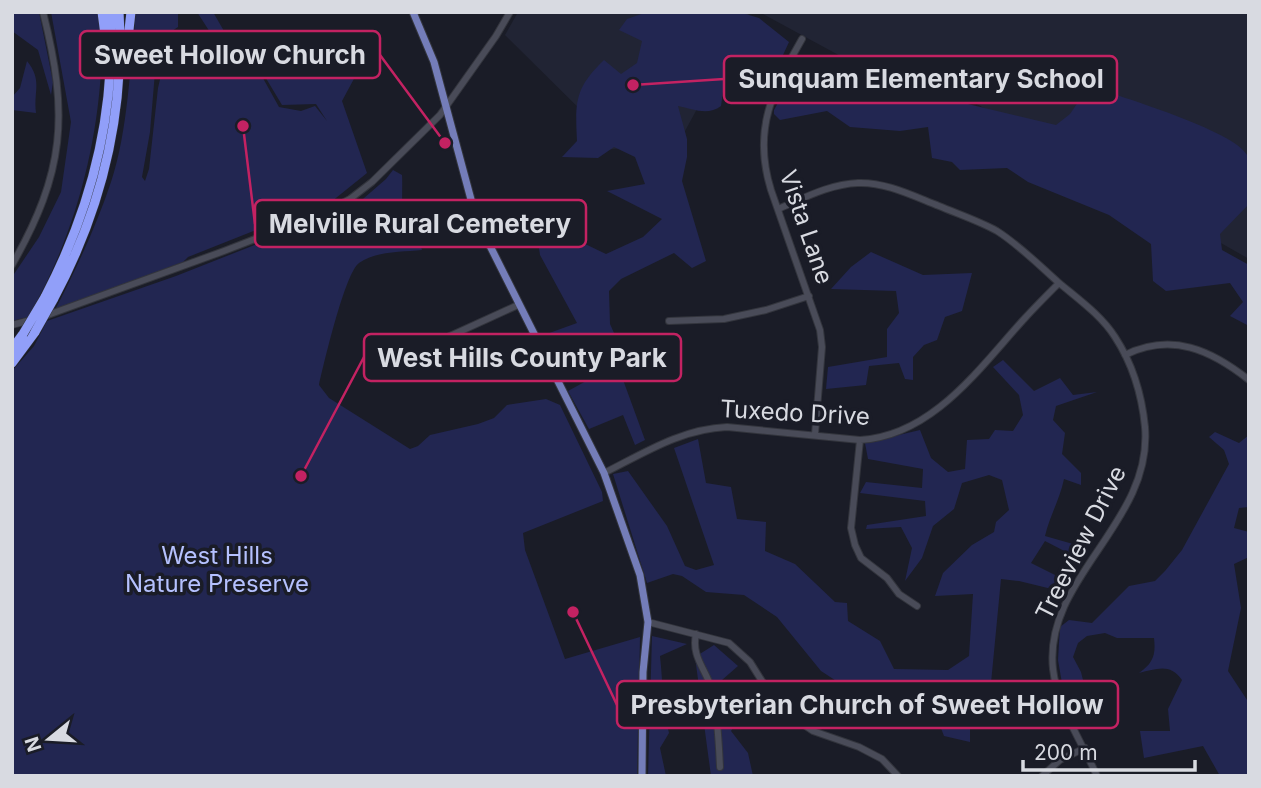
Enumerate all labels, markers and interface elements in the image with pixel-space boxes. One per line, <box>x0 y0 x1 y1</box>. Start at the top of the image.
callout: Sweet Hollow Church <box>80 31 380 78</box>
text: Sweet Hollow Church <box>94 39 366 70</box>
callout: Sunquam Elementary School <box>724 56 1117 103</box>
text: Sunquam Elementary School <box>738 63 1104 94</box>
street label: Vista Lane <box>773 166 839 288</box>
callout: Melville Rural Cemetery <box>255 200 586 247</box>
text: Melville Rural Cemetery <box>269 208 572 239</box>
callout: West Hills County Park <box>364 334 681 381</box>
text: West Hills County Park <box>377 342 667 373</box>
street label: Tuxedo Drive <box>719 394 871 431</box>
street label: Treeview Drive <box>1029 461 1132 625</box>
park label: West Hills Nature Preserve <box>125 541 309 598</box>
callout: Presbyterian Church of Sweet Hollow <box>617 681 1118 728</box>
text: Presbyterian Church of Sweet Hollow <box>630 689 1104 720</box>
north arrow <box>14 704 84 774</box>
scale bar <box>1023 728 1194 772</box>
text: N <box>20 734 46 755</box>
text: 200 m <box>1034 740 1098 765</box>

